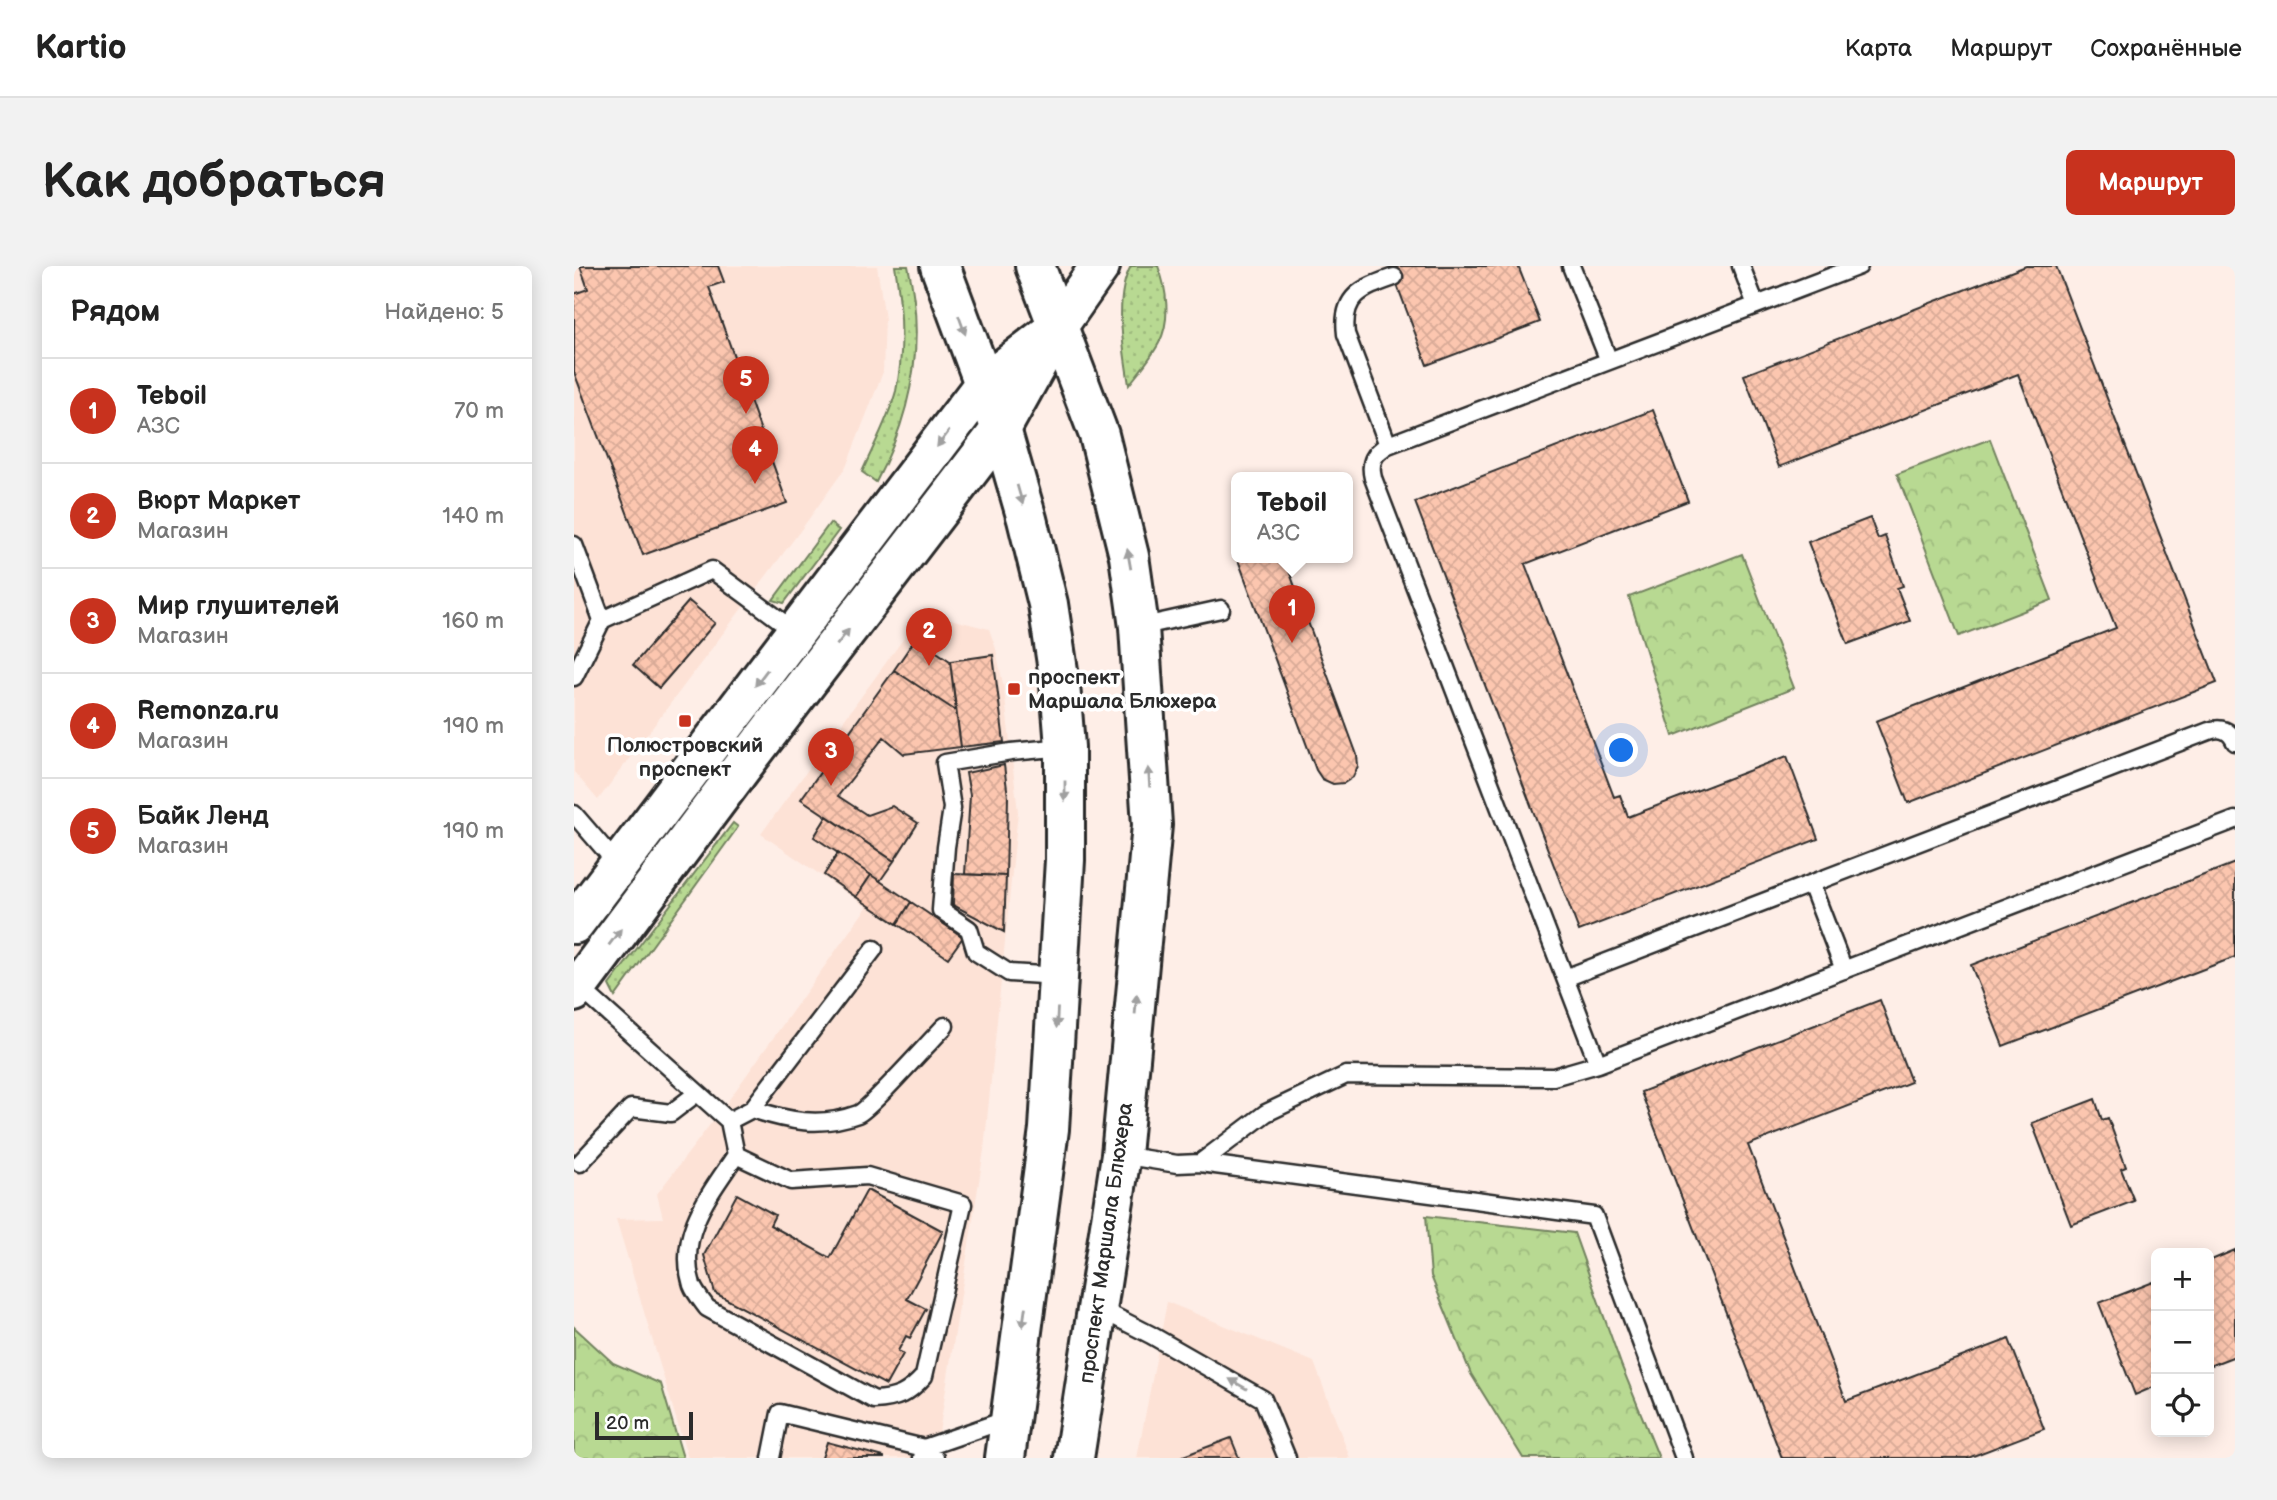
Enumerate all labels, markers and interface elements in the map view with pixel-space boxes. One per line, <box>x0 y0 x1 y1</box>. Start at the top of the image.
text: Kartio <box>35 28 127 68</box>
text: Карта <box>1845 34 1912 63</box>
text: Маршрут <box>1950 34 2052 63</box>
text: Сохранённые <box>2090 34 2242 63</box>
button: Маршрут <box>2066 150 2235 215</box>
text: Как добраться <box>42 153 386 212</box>
text: Рядом <box>70 294 160 330</box>
text: Найдено: 5 <box>384 298 504 326</box>
one-way arrow <box>957 315 968 336</box>
pin: 5 <box>723 356 769 414</box>
text: Teboil <box>137 381 207 412</box>
text: 1 <box>88 397 98 425</box>
text: 70 m <box>454 397 504 425</box>
text: АЗС <box>137 412 180 440</box>
pin: 4 <box>732 426 778 484</box>
one-way arrow <box>936 430 950 448</box>
popup <box>1231 472 1353 563</box>
one-way arrow <box>1015 485 1025 506</box>
text: Вюрт Маркет <box>137 486 300 517</box>
text: Teboil <box>1257 488 1327 519</box>
text: 2 <box>86 502 100 530</box>
text: 140 m <box>442 502 504 530</box>
text: Магазин <box>137 517 229 545</box>
text: АЗС <box>1257 519 1300 547</box>
one-way arrow <box>1123 548 1134 570</box>
pin: 1 <box>1269 585 1315 643</box>
text: Мир глушителей <box>137 591 339 622</box>
text: 3 <box>86 607 100 635</box>
text: 160 m <box>442 607 504 635</box>
pin: 2 <box>906 608 952 666</box>
text: Магазин <box>137 622 229 650</box>
one-way arrow <box>835 628 850 646</box>
place label: проспект Маршала Блюхера <box>1028 665 1217 714</box>
one-way arrow <box>753 669 768 687</box>
marker: проспект Маршала Блюхера <box>1006 681 1022 697</box>
text: Remonza.ru <box>137 696 279 727</box>
text: 4 <box>86 712 100 740</box>
text: 190 m <box>443 712 504 740</box>
marker: Полюстровский проспект <box>677 713 693 729</box>
text: Магазин <box>137 727 229 755</box>
pin: 3 <box>808 728 854 786</box>
place label: Полюстровский проспект <box>607 733 763 782</box>
your location <box>1604 733 1638 767</box>
one-way arrow <box>1143 766 1154 788</box>
one-way arrow <box>1059 780 1071 802</box>
text: Байк Ленд <box>137 801 268 832</box>
text: 5 <box>86 817 100 845</box>
text: 190 m <box>443 817 504 845</box>
text: Магазин <box>137 832 229 860</box>
one-way arrow <box>608 928 622 946</box>
one-way arrow <box>1131 992 1142 1014</box>
one-way arrow <box>1051 1008 1062 1030</box>
street label: проспект Маршала Блюхера <box>1074 1100 1138 1385</box>
map controls <box>2151 1248 2214 1437</box>
button: + <box>2151 1248 2214 1311</box>
one-way arrow <box>1018 1306 1029 1328</box>
button: − <box>2151 1311 2214 1374</box>
button: locate <box>2151 1374 2214 1437</box>
one-way arrow <box>1228 1379 1248 1391</box>
scale bar <box>595 1409 693 1441</box>
text: 20 m <box>606 1412 649 1435</box>

